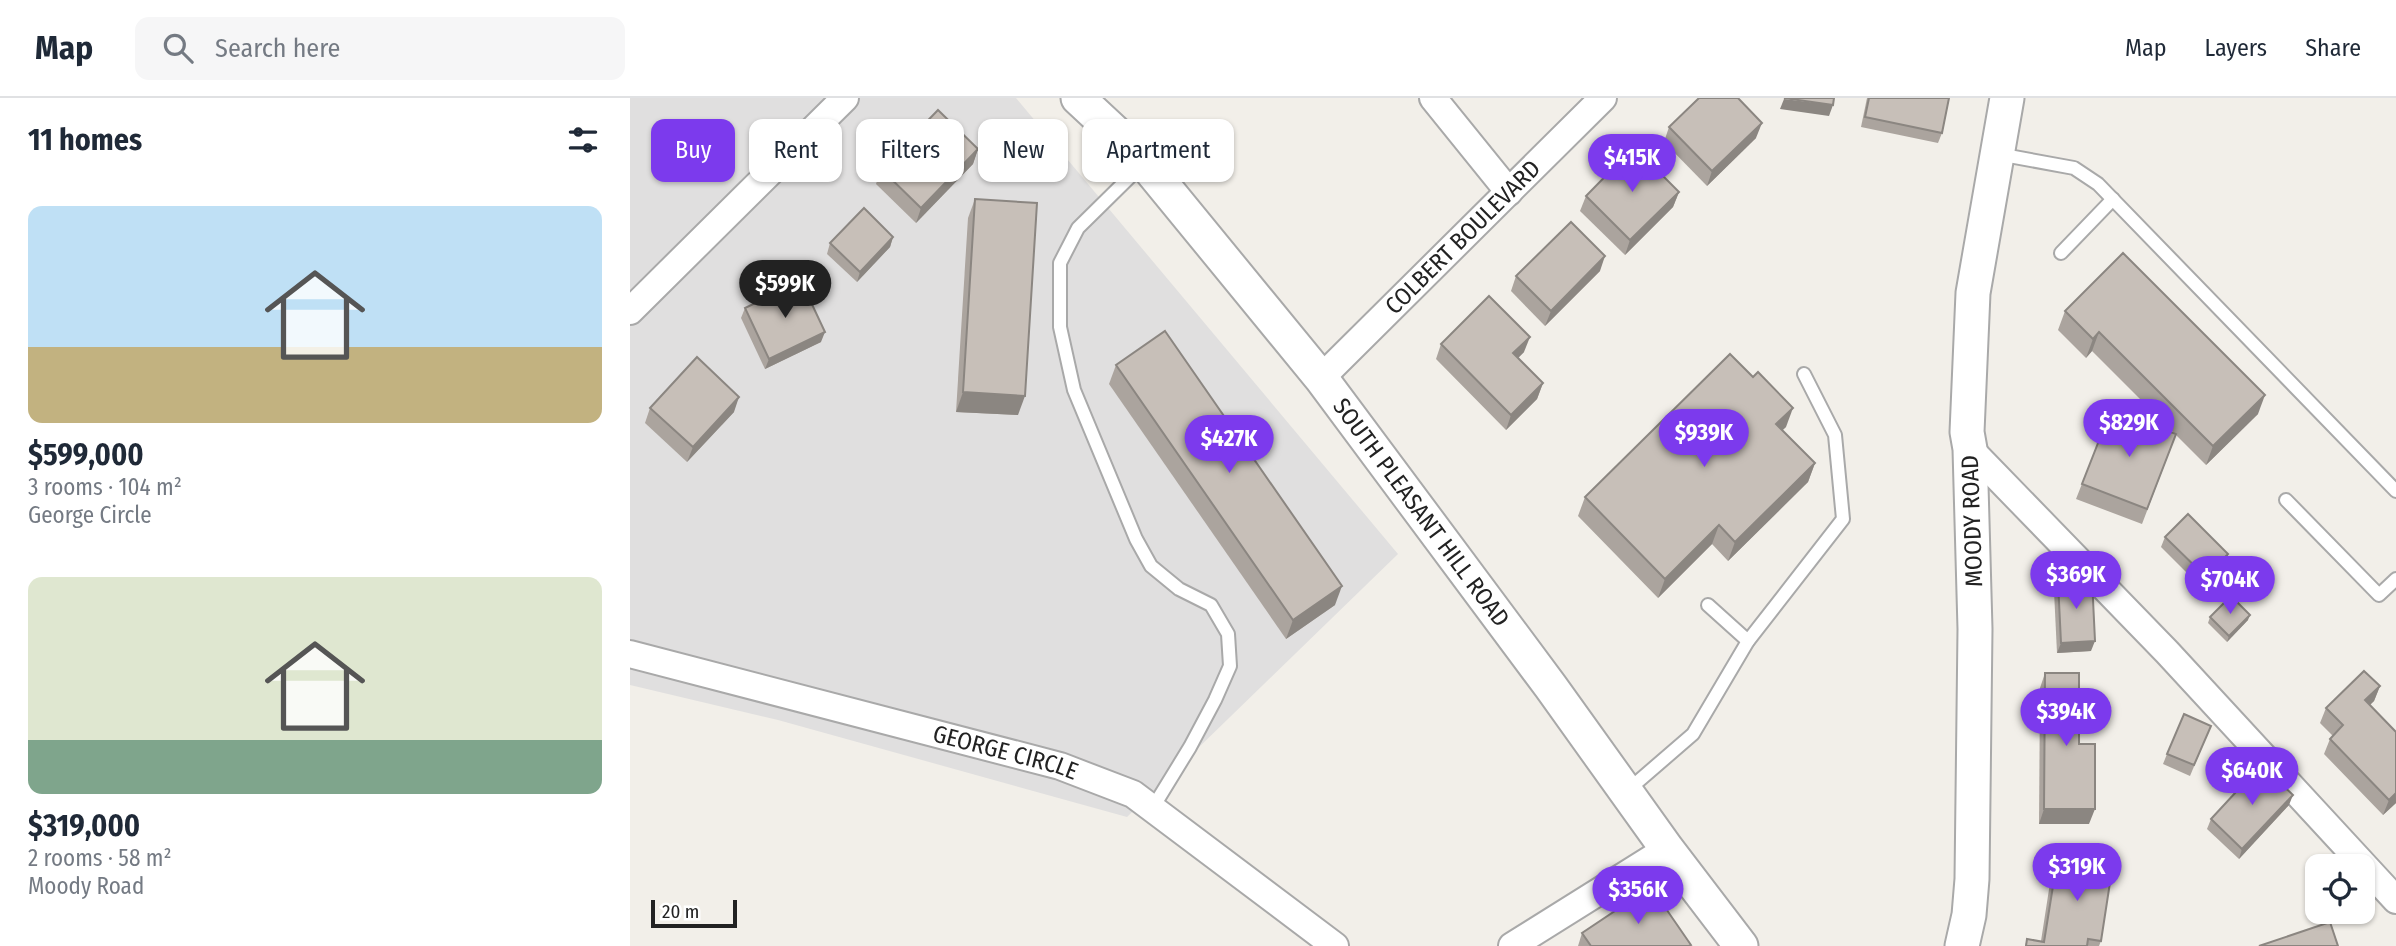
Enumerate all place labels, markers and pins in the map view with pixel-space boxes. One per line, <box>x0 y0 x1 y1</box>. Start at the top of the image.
pin: $415K <box>1583 134 1681 194</box>
pin: $599K <box>736 260 834 320</box>
pin: $829K <box>2080 400 2178 459</box>
pin: $939K <box>1655 410 1753 469</box>
pin: $427K <box>1180 416 1278 475</box>
pin: $369K <box>2027 552 2125 611</box>
pin: $704K <box>2181 556 2279 616</box>
pin: $394K <box>2017 688 2115 748</box>
pin: $640K <box>2203 748 2301 807</box>
pin: $319K <box>2028 844 2126 903</box>
pin: $356K <box>1589 866 1687 926</box>

